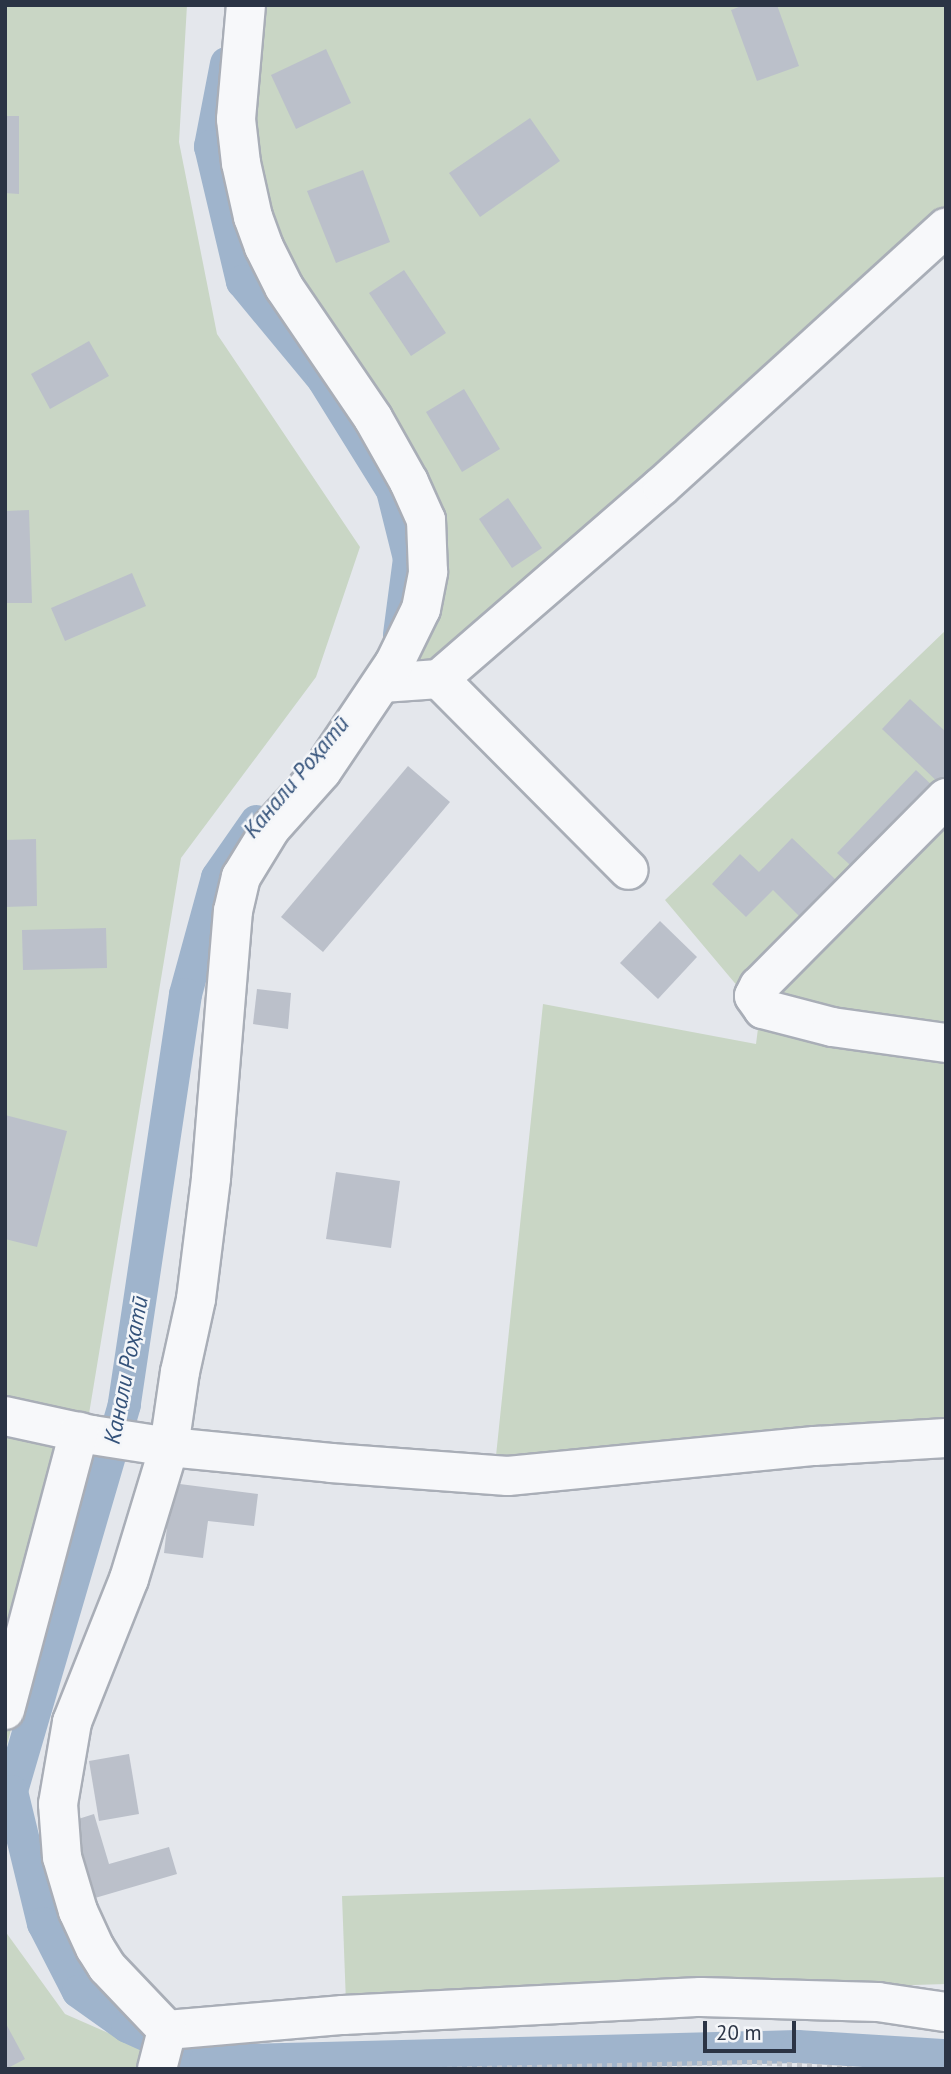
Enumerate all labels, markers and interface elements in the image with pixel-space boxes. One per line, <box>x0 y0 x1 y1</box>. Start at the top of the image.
water label: Канали Роҳатӣ <box>237 711 355 843</box>
water label: Канали Роҳатӣ <box>98 1294 154 1446</box>
scale bar <box>706 2008 799 2052</box>
text: 20 m <box>716 2019 762 2046</box>

